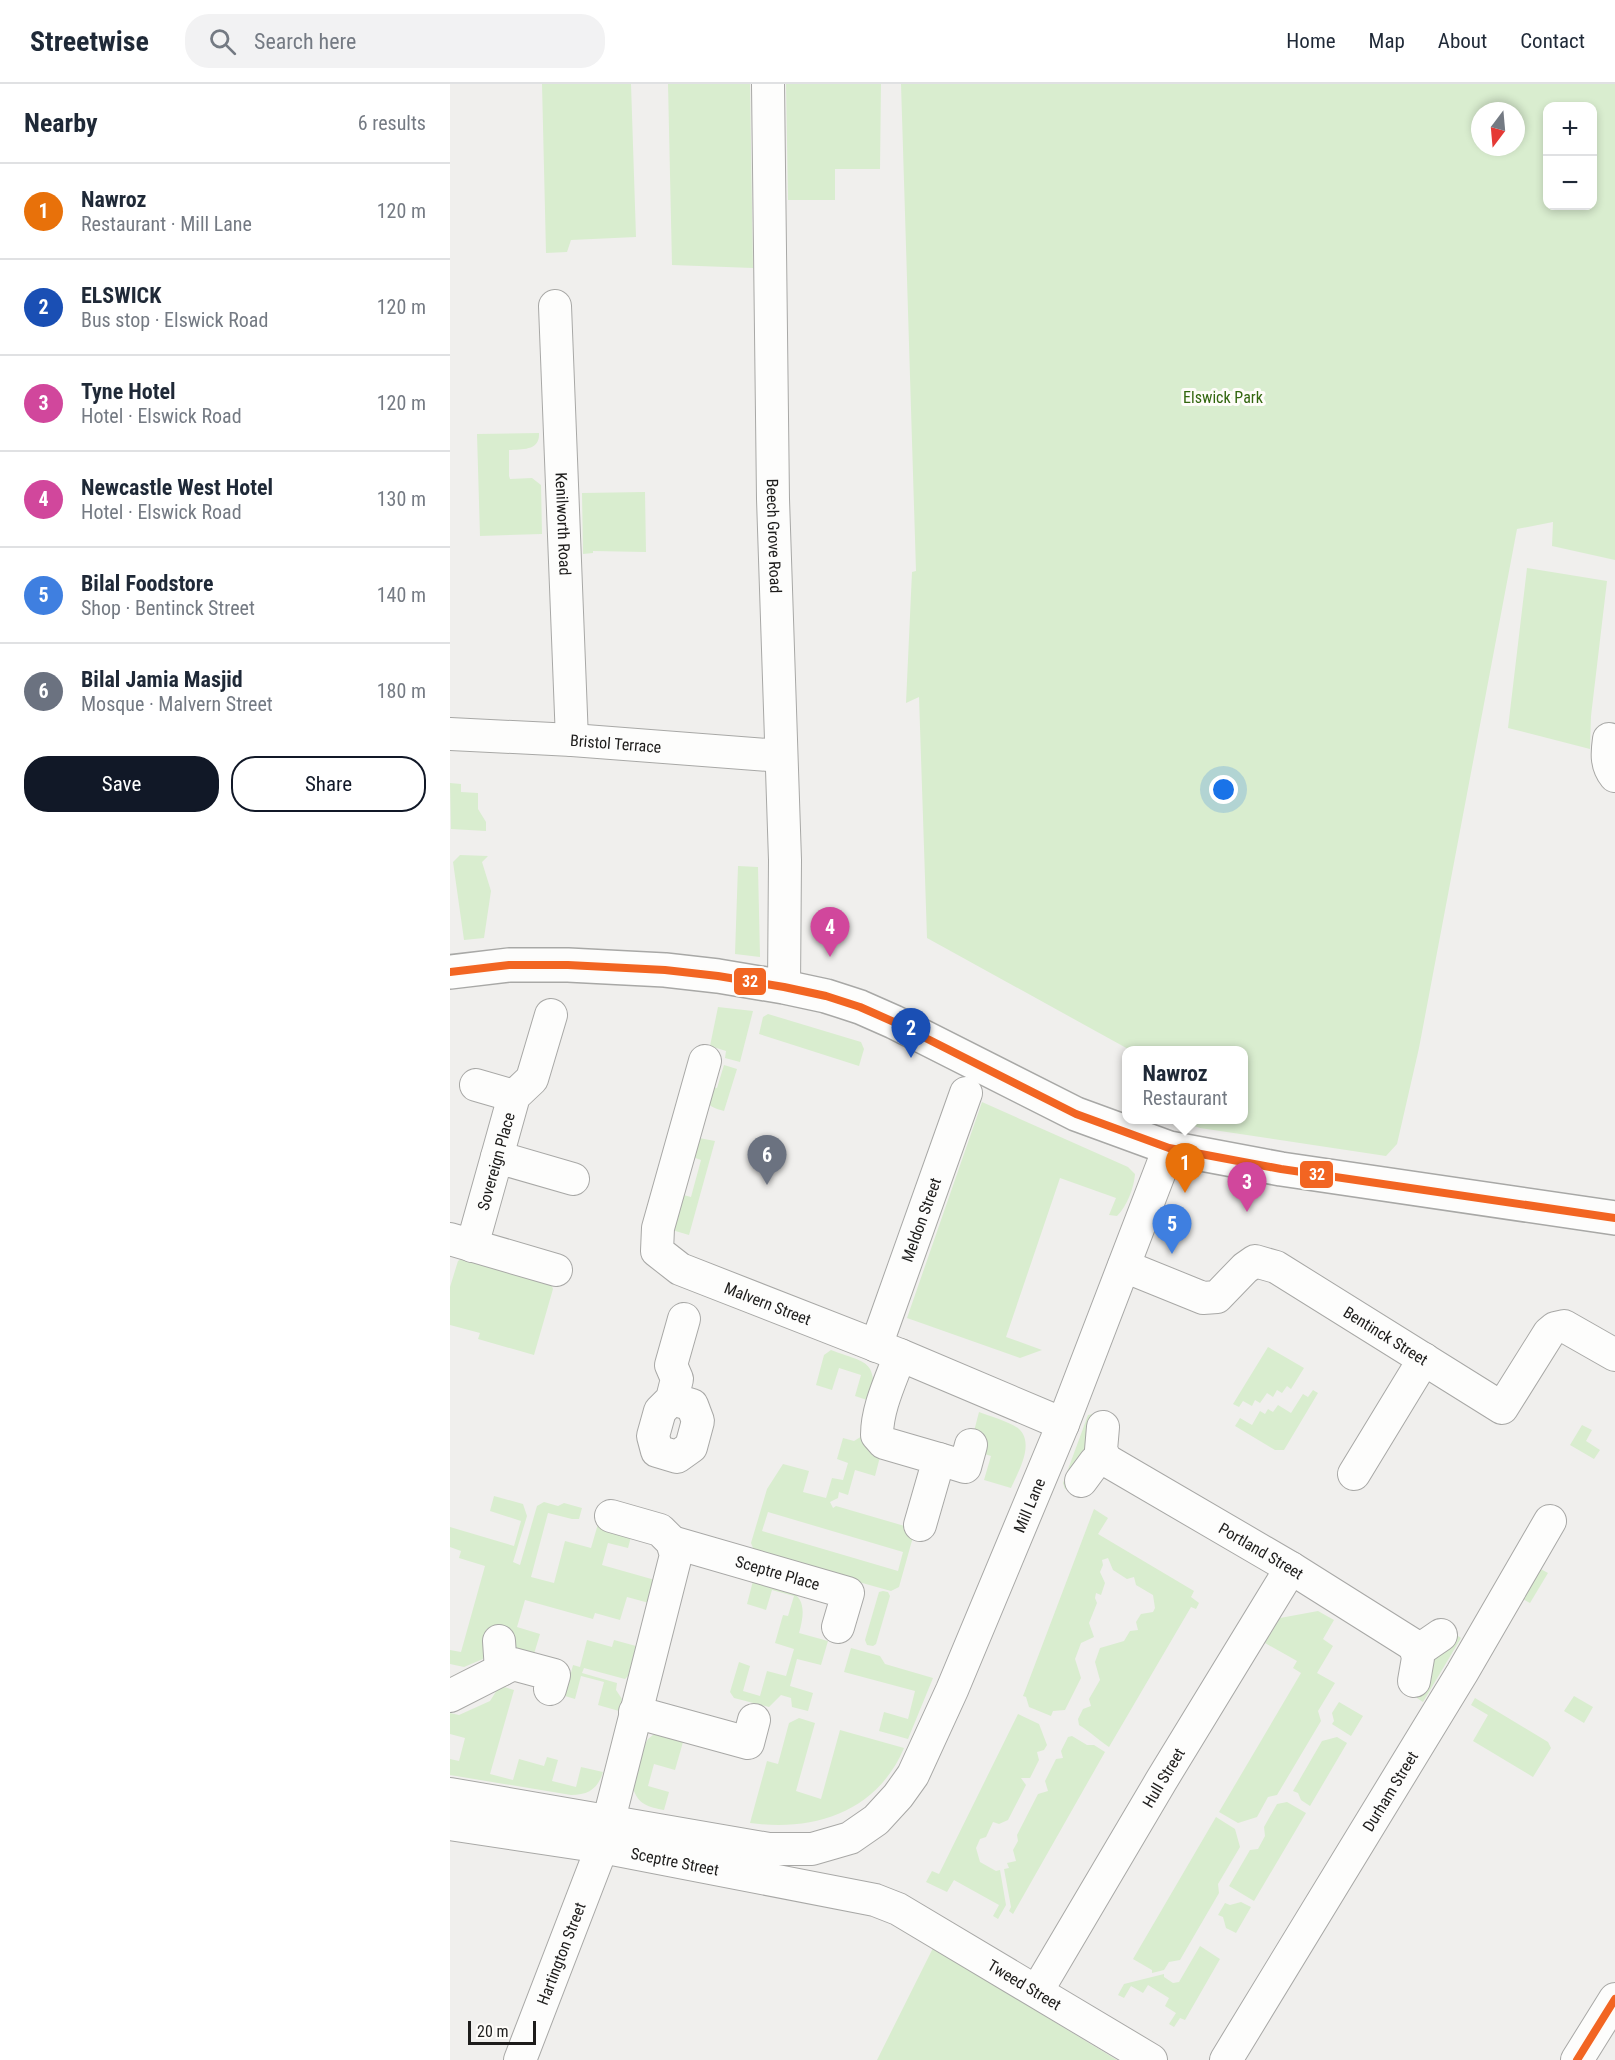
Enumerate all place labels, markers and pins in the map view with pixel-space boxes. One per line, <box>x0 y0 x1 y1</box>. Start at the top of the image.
pin: 4 <box>810 908 850 957</box>
pin: 2 <box>892 1008 930 1058</box>
pin: 6 <box>748 1136 786 1185</box>
pin: 1 <box>1166 1144 1204 1193</box>
pin: 3 <box>1228 1162 1266 1212</box>
pin: 5 <box>1152 1204 1192 1254</box>

